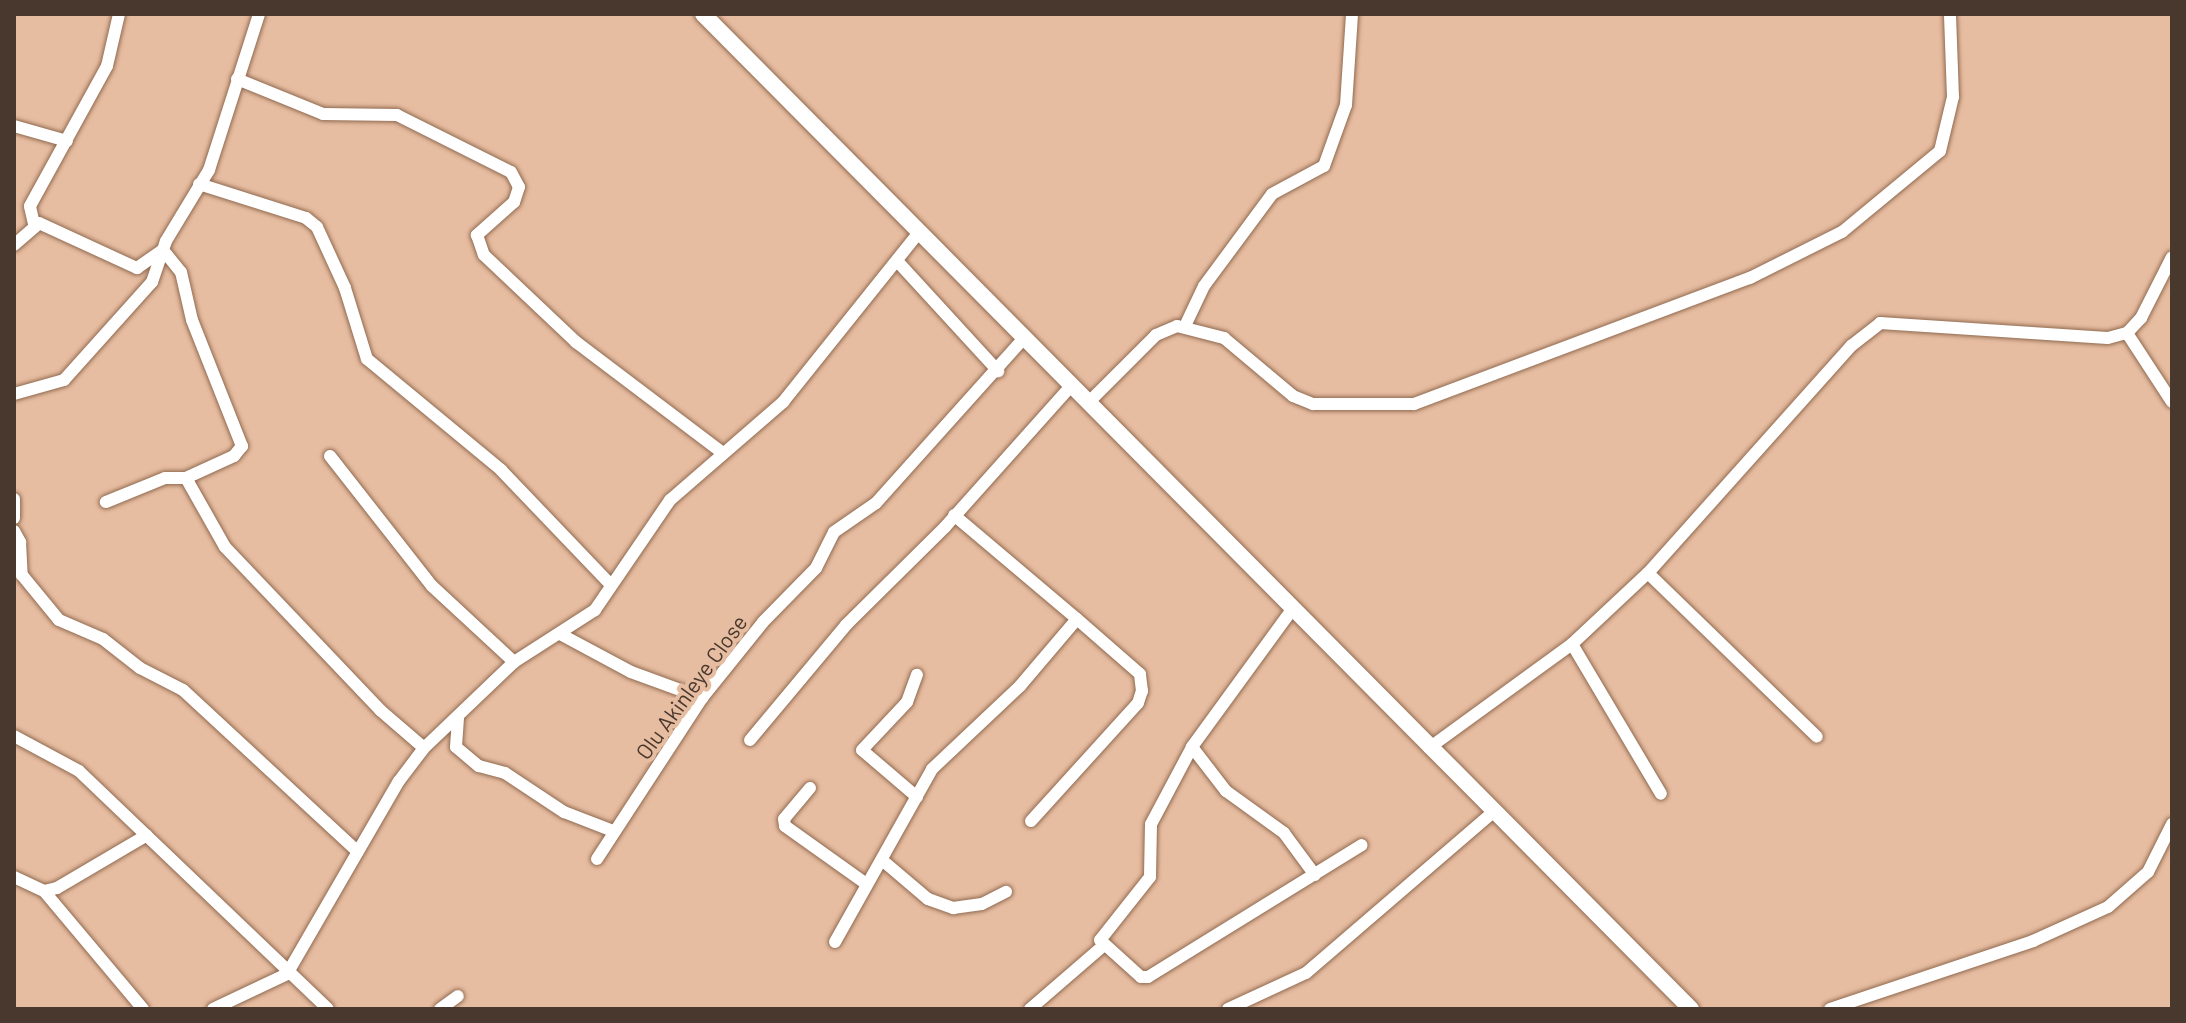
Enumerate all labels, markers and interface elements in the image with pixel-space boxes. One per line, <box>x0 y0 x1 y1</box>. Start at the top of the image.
street label: Olu Akinleye Close <box>630 610 752 764</box>

